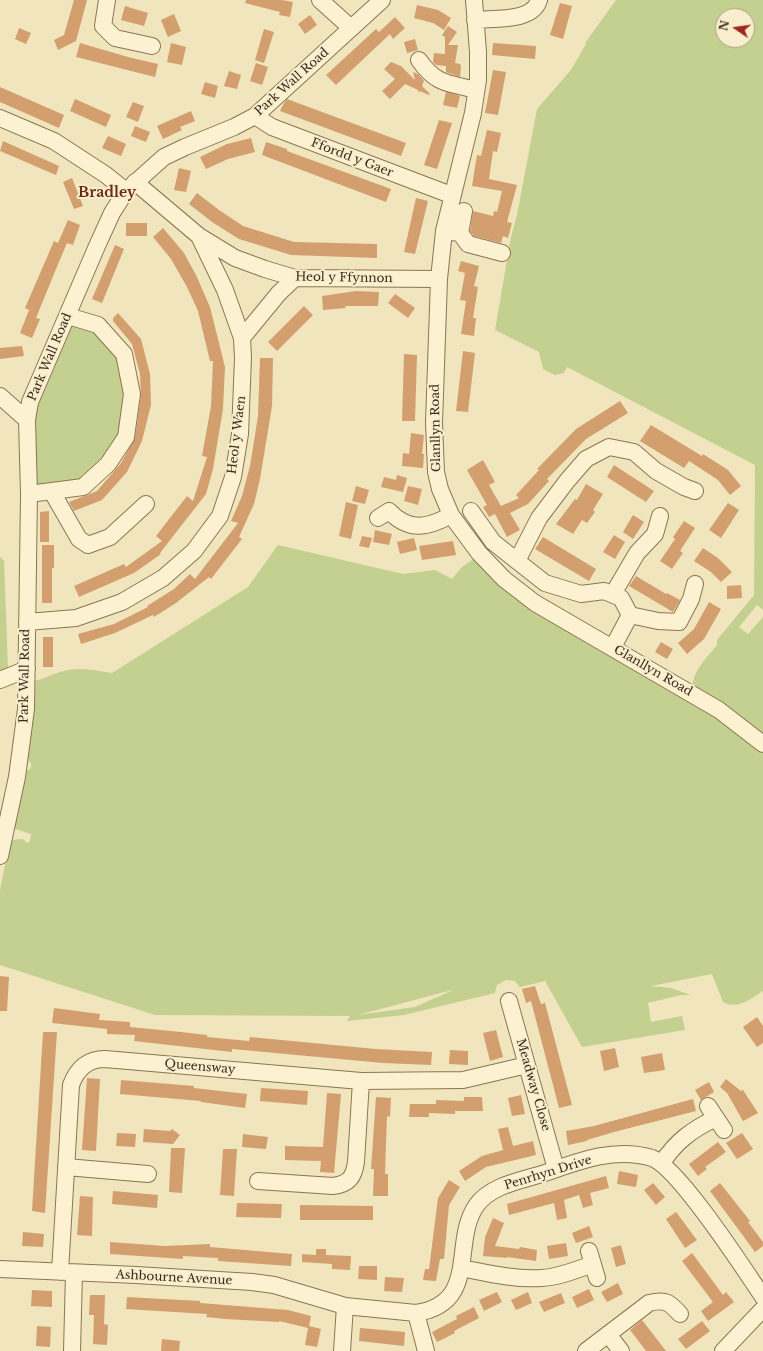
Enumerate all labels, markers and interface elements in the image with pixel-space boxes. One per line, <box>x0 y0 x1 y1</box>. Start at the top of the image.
north arrow <box>715 8 755 48</box>
text: N <box>716 19 732 32</box>
street label: Park Wall Road <box>252 45 332 119</box>
street label: Ffordd y Gaer <box>309 136 395 180</box>
district label: Bradley <box>78 185 136 201</box>
street label: Heol y Ffynnon <box>295 270 393 286</box>
street label: Park Wall Road <box>25 311 75 403</box>
street label: Glanllyn Road <box>428 384 444 472</box>
street label: Heol y Waen <box>225 395 249 475</box>
street label: Park Wall Road <box>17 629 33 723</box>
street label: Glanllyn Road <box>611 643 695 699</box>
street label: Meadway Close <box>513 1037 553 1133</box>
street label: Queensway <box>164 1057 236 1077</box>
street label: Penrhyn Drive <box>503 1153 593 1193</box>
street label: Ashbourne Avenue <box>115 1268 233 1288</box>

